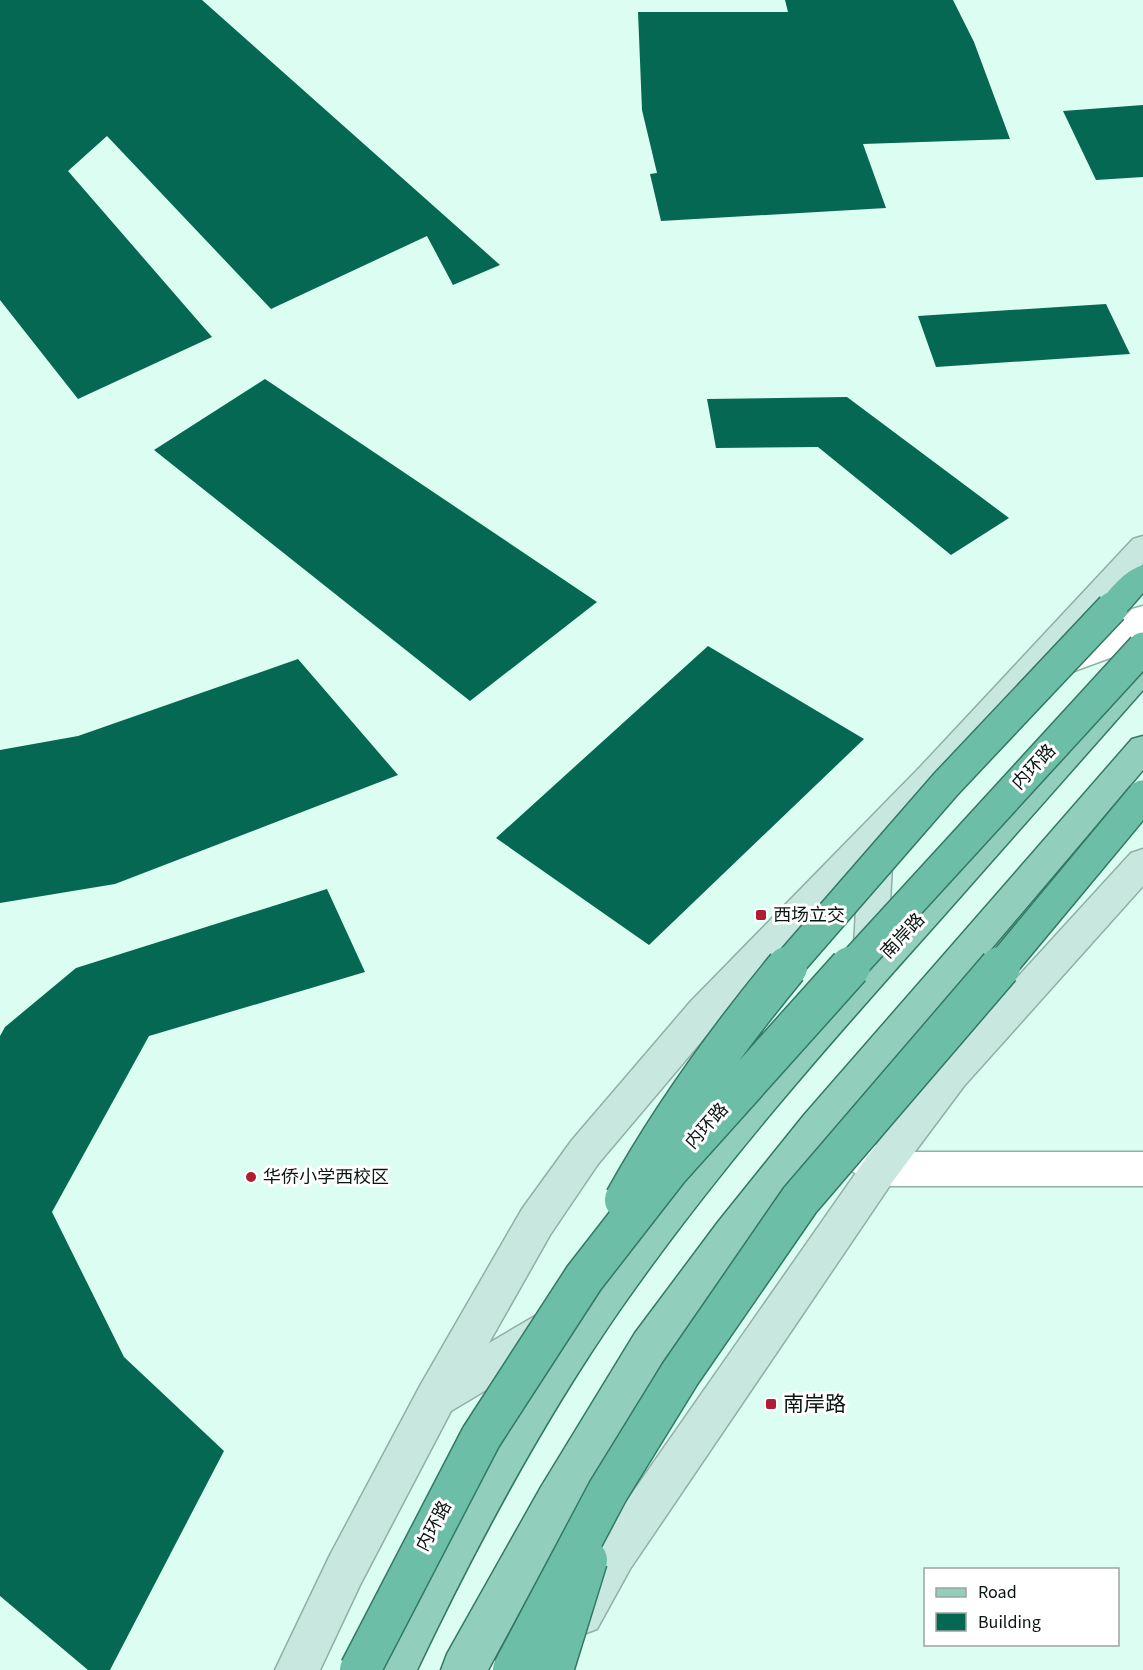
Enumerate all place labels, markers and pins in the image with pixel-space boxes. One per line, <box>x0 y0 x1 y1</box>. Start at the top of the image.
place label: 西场立交 <box>773 903 845 928</box>
marker: 西场立交 <box>754 908 768 922</box>
place label: 华侨小学西校区 <box>263 1165 389 1190</box>
marker: 华侨小学西校区 <box>244 1170 258 1184</box>
place label: 南岸路 <box>783 1389 846 1419</box>
marker: 南岸路 <box>764 1397 778 1411</box>

